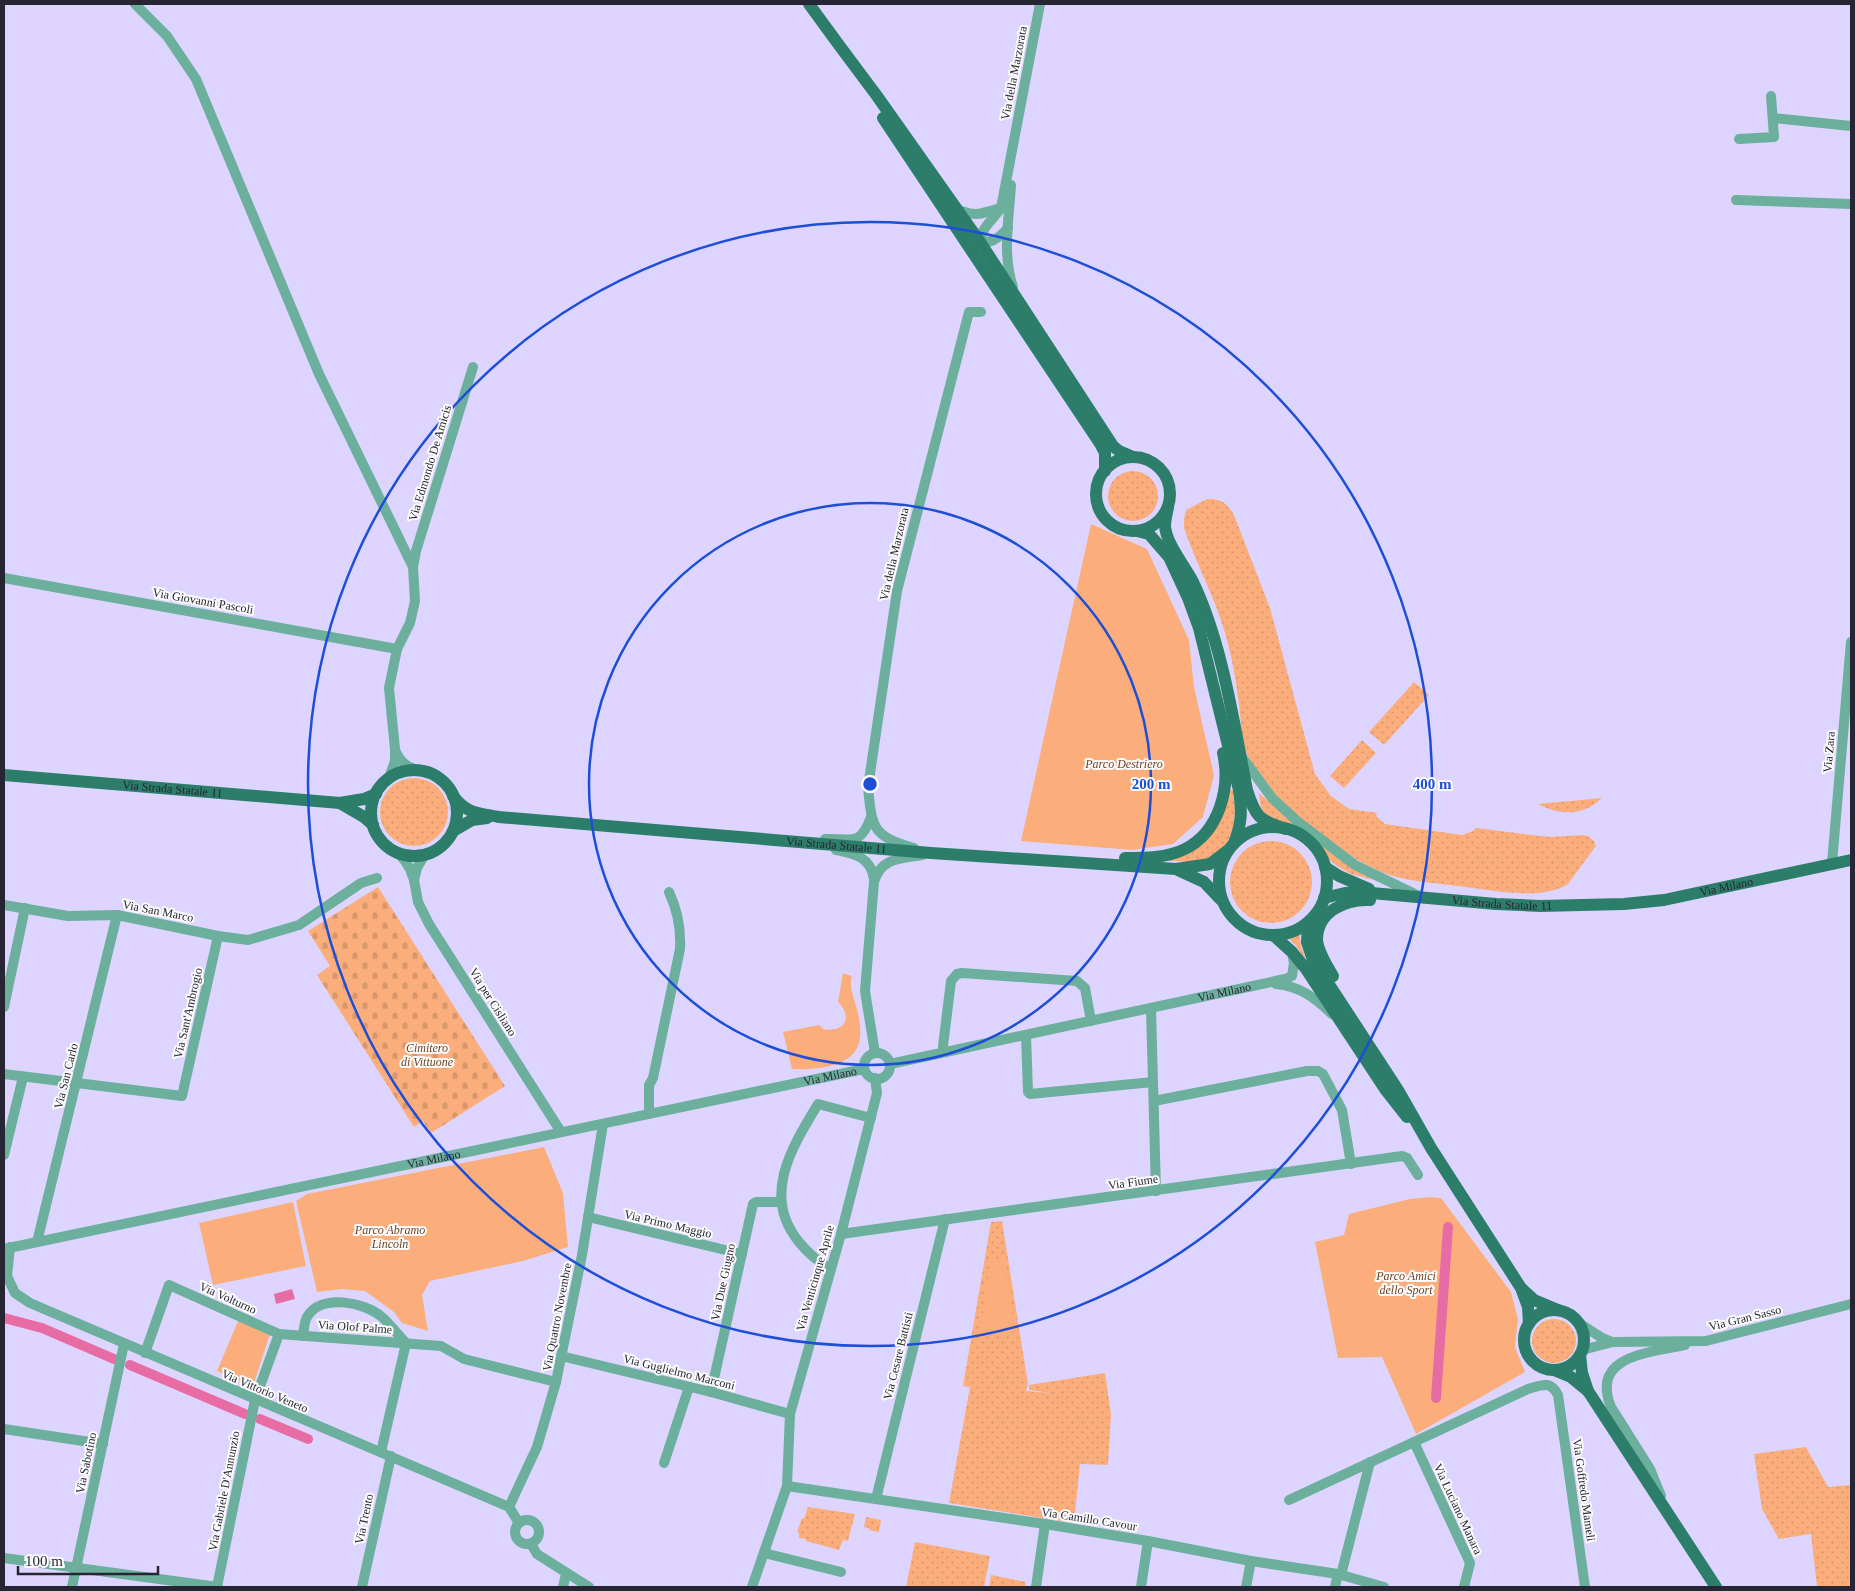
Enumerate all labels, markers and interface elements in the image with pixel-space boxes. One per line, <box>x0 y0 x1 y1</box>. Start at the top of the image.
street label: Via della Marzorata <box>998 24 1030 121</box>
street label: Via Edmondo De Amicis <box>406 403 454 523</box>
street label: Via della Marzorata <box>876 505 912 602</box>
street label: Via Giovanni Pascoli <box>152 585 255 617</box>
street label: Via Zara <box>1820 730 1838 773</box>
park label: Parco Destriero <box>1084 757 1163 771</box>
centre of rings <box>861 775 879 793</box>
text: 200 m <box>1132 776 1171 792</box>
text: 400 m <box>1413 776 1452 792</box>
street label: Via Strada Statale 11 <box>122 778 223 800</box>
street label: Via Strada Statale 11 <box>786 834 887 856</box>
street label: Via Milano <box>1698 874 1754 899</box>
street label: Via Strada Statale 11 <box>1451 893 1552 913</box>
street label: Via San Marco <box>121 897 195 925</box>
street label: Via per Cisliano <box>466 965 520 1039</box>
street label: Via Sant'Ambrogio <box>171 966 205 1060</box>
street label: Via Milano <box>1196 979 1252 1005</box>
park label: Cimitero di Vittuone <box>401 1041 454 1069</box>
street label: Via San Carlo <box>51 1042 81 1110</box>
street label: Via Milano <box>802 1064 858 1089</box>
street label: Via Milano <box>406 1147 462 1171</box>
street label: Via Fiume <box>1107 1172 1159 1192</box>
street label: Via Primo Maggio <box>623 1207 713 1241</box>
park label: Parco Abramo Lincoln <box>354 1223 425 1251</box>
street label: Via Venticinque Aprile <box>793 1223 837 1333</box>
street label: Via Due Giugno <box>708 1242 738 1322</box>
street label: Via Quattro Novembre <box>540 1262 574 1372</box>
park label: Parco Amici dello Sport <box>1375 1269 1436 1297</box>
street label: Via Volturno <box>197 1279 259 1317</box>
street label: Via Gran Sasso <box>1707 1302 1783 1334</box>
street label: Via Cesare Battisti <box>880 1310 916 1401</box>
street label: Via Olof Palme <box>317 1317 393 1337</box>
street label: Via Guglielmo Marconi <box>622 1351 737 1393</box>
street label: Via Vittorio Veneto <box>220 1366 310 1416</box>
street label: Via Gabriele D'Annunzio <box>205 1430 243 1552</box>
street label: Via Sabotino <box>73 1431 99 1495</box>
street label: Via Goffredo Mameli <box>1570 1438 1598 1543</box>
street label: Via Luciano Manara <box>1431 1461 1485 1557</box>
street label: Via Trento <box>352 1493 376 1545</box>
street label: Via Camillo Cavour <box>1040 1505 1138 1533</box>
scale bar <box>18 1544 158 1576</box>
text: 100 m <box>25 1553 63 1569</box>

